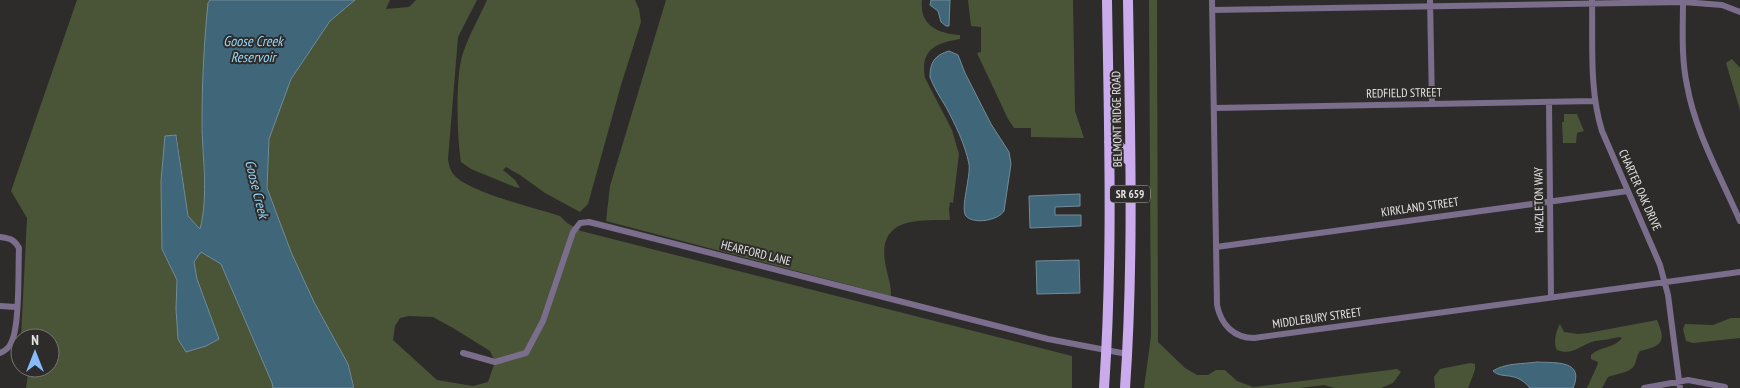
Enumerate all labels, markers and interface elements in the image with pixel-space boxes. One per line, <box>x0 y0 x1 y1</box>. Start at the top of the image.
water label: Goose Creek Reservoir <box>223 32 284 66</box>
street label: BELMONT RIDGE ROAD <box>1108 71 1125 167</box>
street label: REDFIELD STREET <box>1366 84 1443 101</box>
street label: CHARTER OAK DRIVE <box>1616 147 1665 233</box>
water label: Goose Creek <box>241 158 273 222</box>
street label: HAZLETON WAY <box>1530 166 1547 233</box>
road number: SR 659 <box>1110 185 1150 202</box>
street label: KIRKLAND STREET <box>1380 194 1460 219</box>
street label: HEARFORD LANE <box>720 237 793 268</box>
street label: MIDDLEBURY STREET <box>1271 304 1363 331</box>
north arrow <box>10 328 60 378</box>
text: N <box>31 331 39 349</box>

